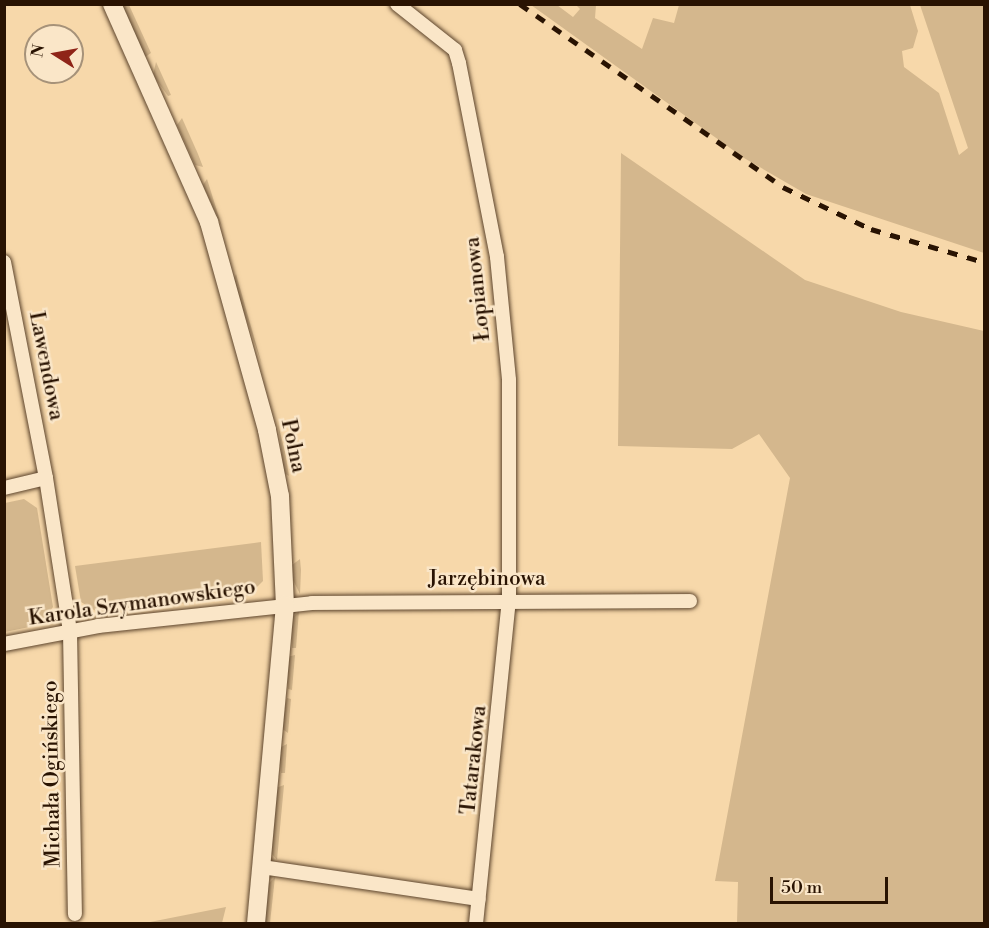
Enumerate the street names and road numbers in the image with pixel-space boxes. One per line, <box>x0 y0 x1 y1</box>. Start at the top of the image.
street label: Łopianowa <box>460 236 496 342</box>
street label: Lawendowa <box>23 309 69 423</box>
street label: Polna <box>275 417 311 475</box>
street label: Jarzębinowa <box>428 566 546 592</box>
street label: Karola Szymanowskiego <box>27 575 257 631</box>
street label: Michała Ogińskiego <box>38 680 66 868</box>
street label: Tatarakowa <box>456 704 492 816</box>

